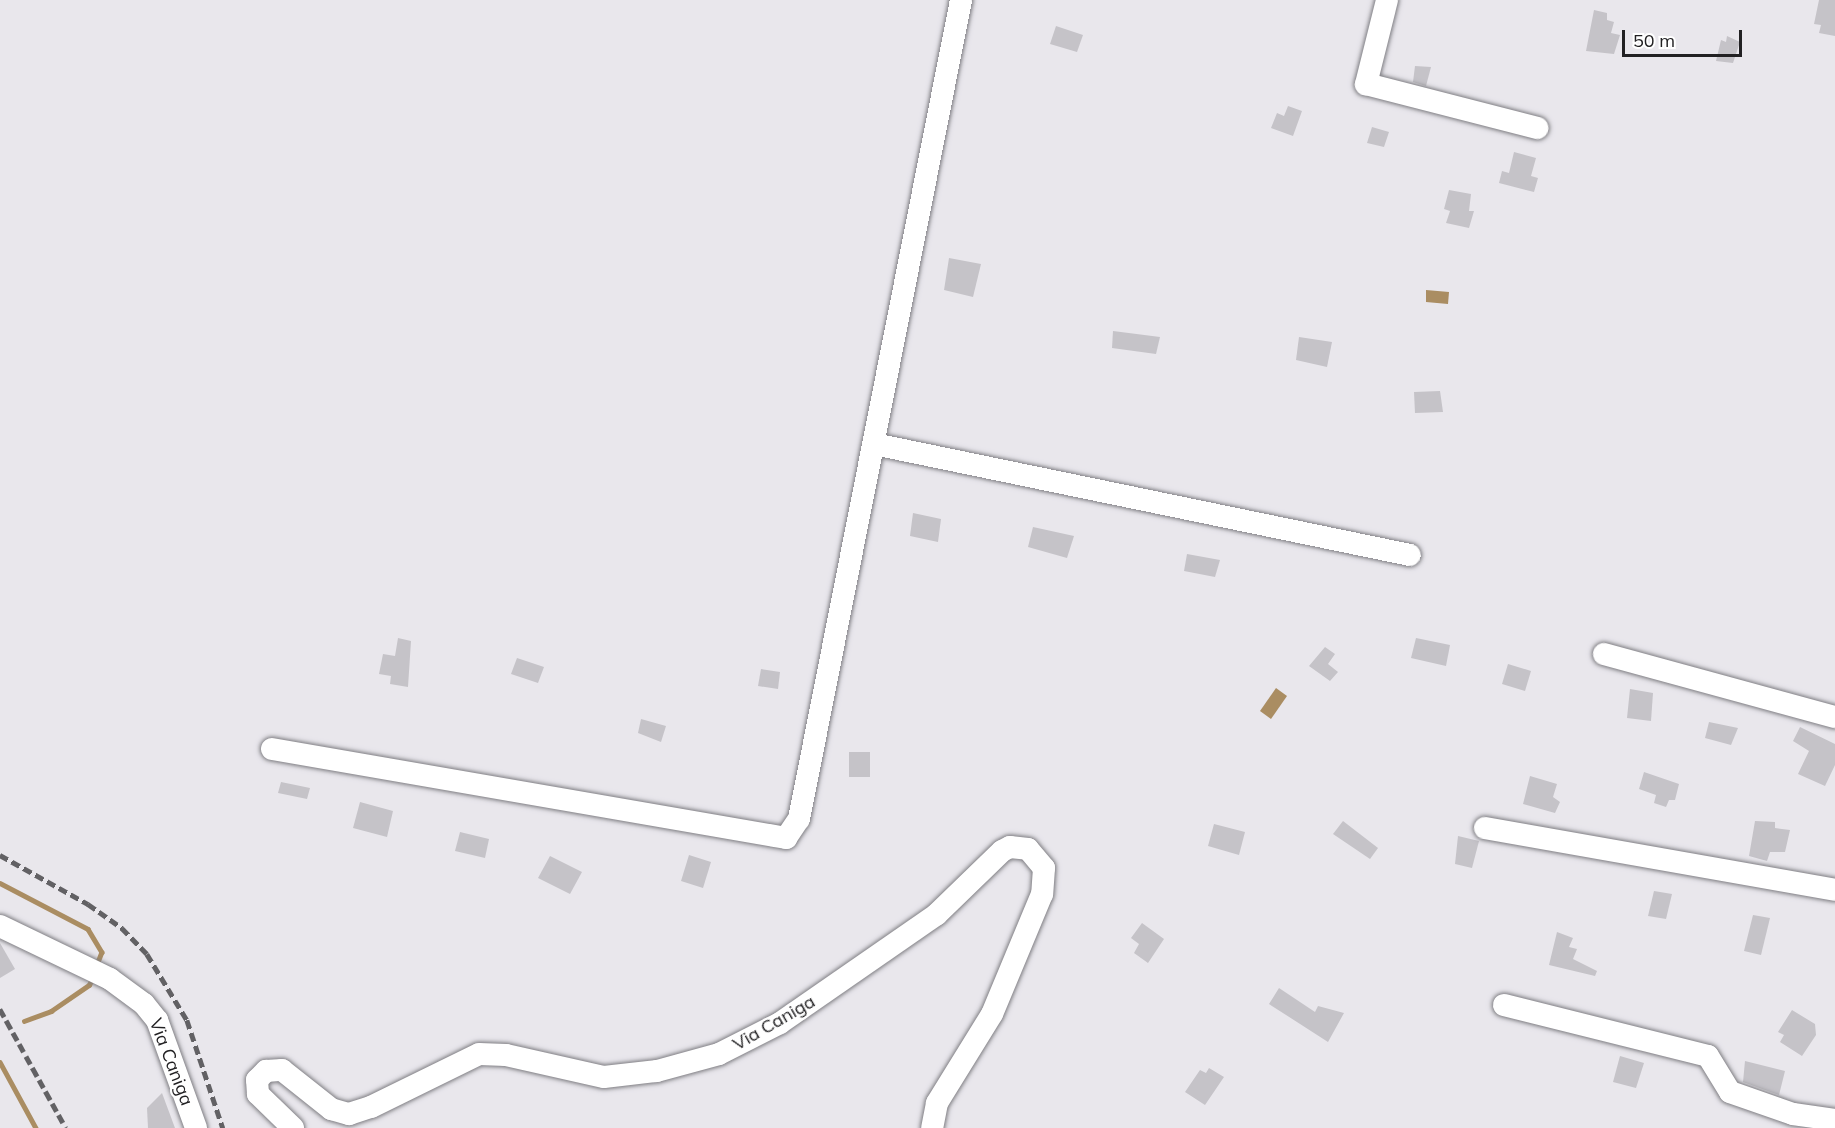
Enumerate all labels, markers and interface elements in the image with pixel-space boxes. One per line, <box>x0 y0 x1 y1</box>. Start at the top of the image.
scale bar <box>1625 18 1745 56</box>
text: 50 m <box>1633 29 1675 52</box>
street label: Via Caniga <box>729 991 819 1055</box>
street label: Via Caniga <box>144 1015 198 1109</box>

